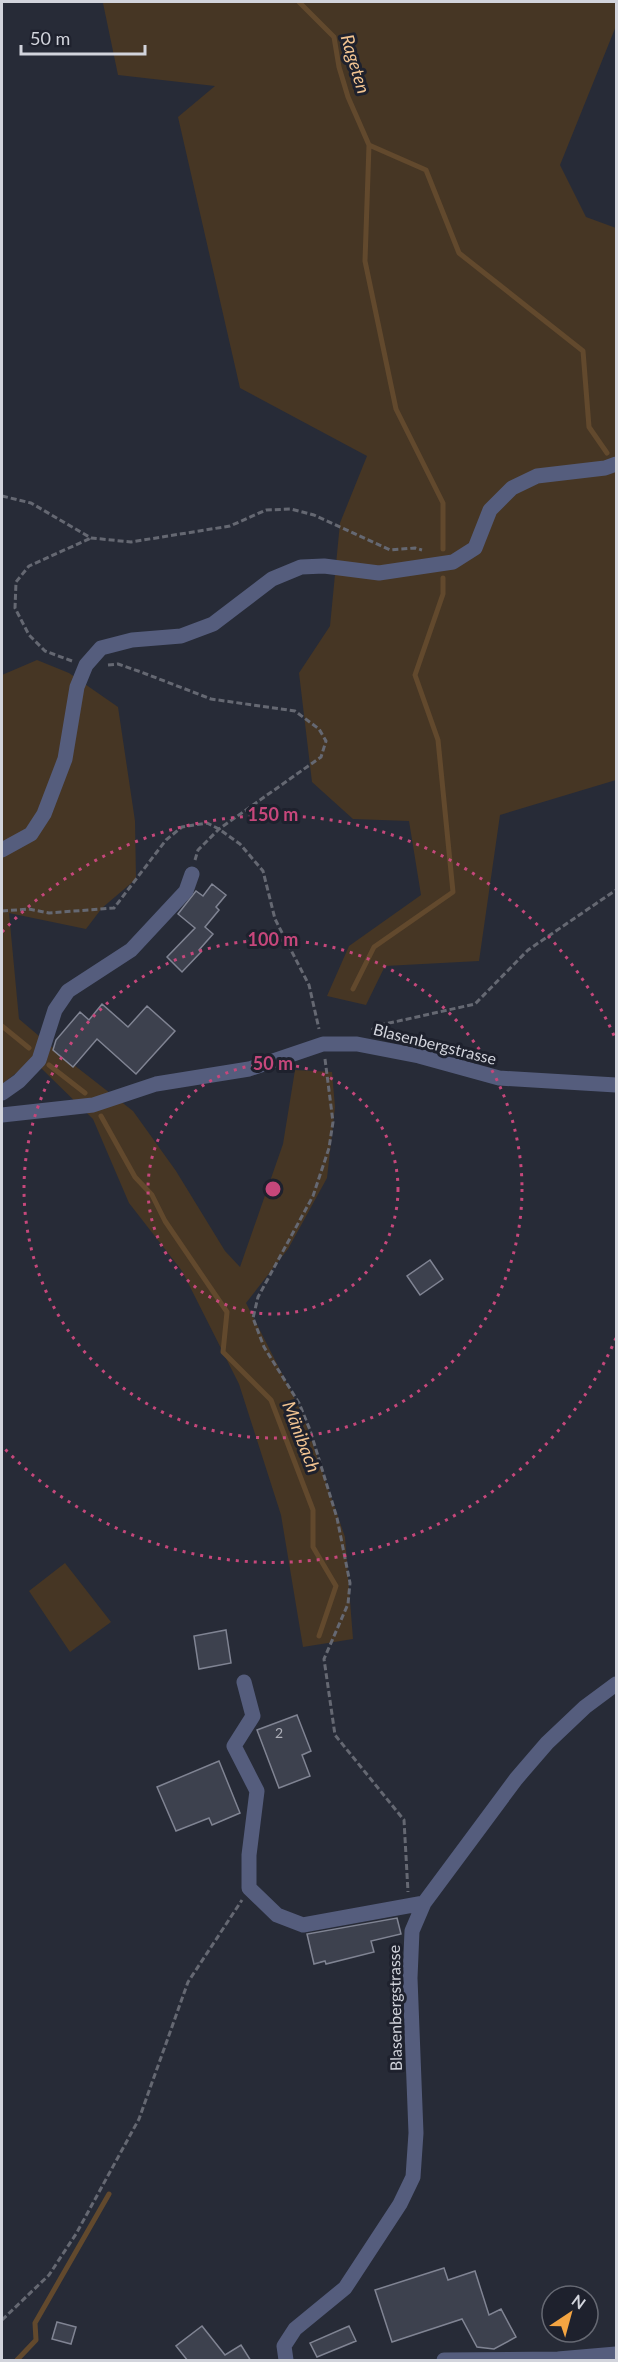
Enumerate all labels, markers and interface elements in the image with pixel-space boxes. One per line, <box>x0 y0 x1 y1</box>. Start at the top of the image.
scale bar <box>21 18 146 56</box>
text: 50 m <box>30 27 70 49</box>
water label: Rageten <box>337 31 375 96</box>
text: 150 m <box>248 803 298 825</box>
text: 100 m <box>248 928 298 950</box>
street label: Blasenbergstrasse <box>372 1019 499 1068</box>
text: 50 m <box>253 1052 293 1074</box>
centre of rings <box>263 1179 283 1199</box>
water label: Mänibach <box>278 1398 326 1475</box>
house number: 2 <box>275 1724 283 1741</box>
street label: Blasenbergstrasse <box>384 1945 405 2071</box>
north arrow <box>540 2284 600 2344</box>
text: N <box>569 2290 590 2313</box>

